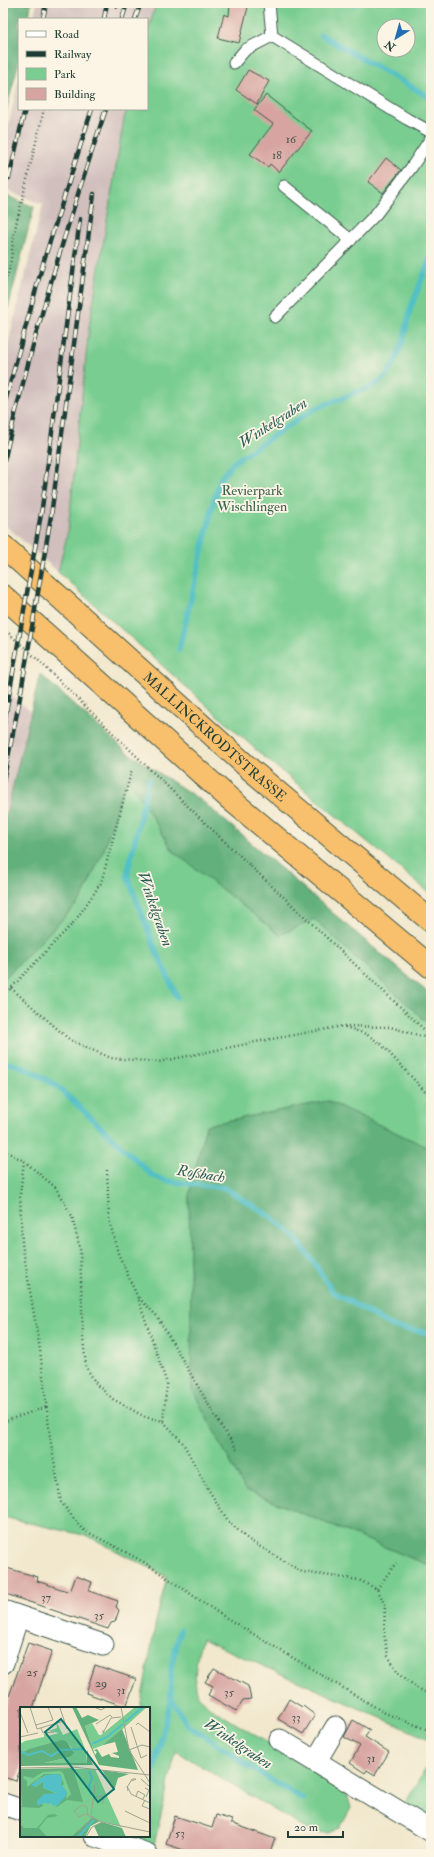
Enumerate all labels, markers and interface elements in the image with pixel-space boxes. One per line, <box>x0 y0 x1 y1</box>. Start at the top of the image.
legend <box>18 18 148 110</box>
north arrow <box>376 18 416 58</box>
text: Road <box>54 27 79 42</box>
text: N <box>382 37 399 54</box>
text: Railway <box>54 47 92 62</box>
text: Park <box>54 67 76 82</box>
text: Building <box>54 87 97 102</box>
house number: 16 <box>286 132 297 147</box>
house number: 18 <box>272 148 282 163</box>
water label: Winkelgraben <box>235 394 311 452</box>
park label: Revierpark Wischlingen <box>216 482 287 515</box>
street label: MALLINCKRODTSTRASSE <box>140 668 290 805</box>
water label: Winkelgraben <box>133 869 177 949</box>
water label: Roßbach <box>175 1161 227 1187</box>
house number: 37 <box>41 1590 52 1605</box>
house number: 35 <box>94 1608 105 1623</box>
house number: 25 <box>26 1665 38 1680</box>
house number: 29 <box>95 1676 107 1691</box>
house number: 31 <box>117 1683 125 1698</box>
house number: 35 <box>224 1685 235 1700</box>
inset map <box>20 1707 150 1837</box>
house number: 33 <box>291 1710 301 1725</box>
water label: Winkelgraben <box>200 1714 276 1774</box>
house number: 31 <box>367 1751 375 1766</box>
scale bar <box>288 1813 343 1839</box>
text: 20 m <box>294 1820 319 1835</box>
house number: 53 <box>175 1826 185 1841</box>

